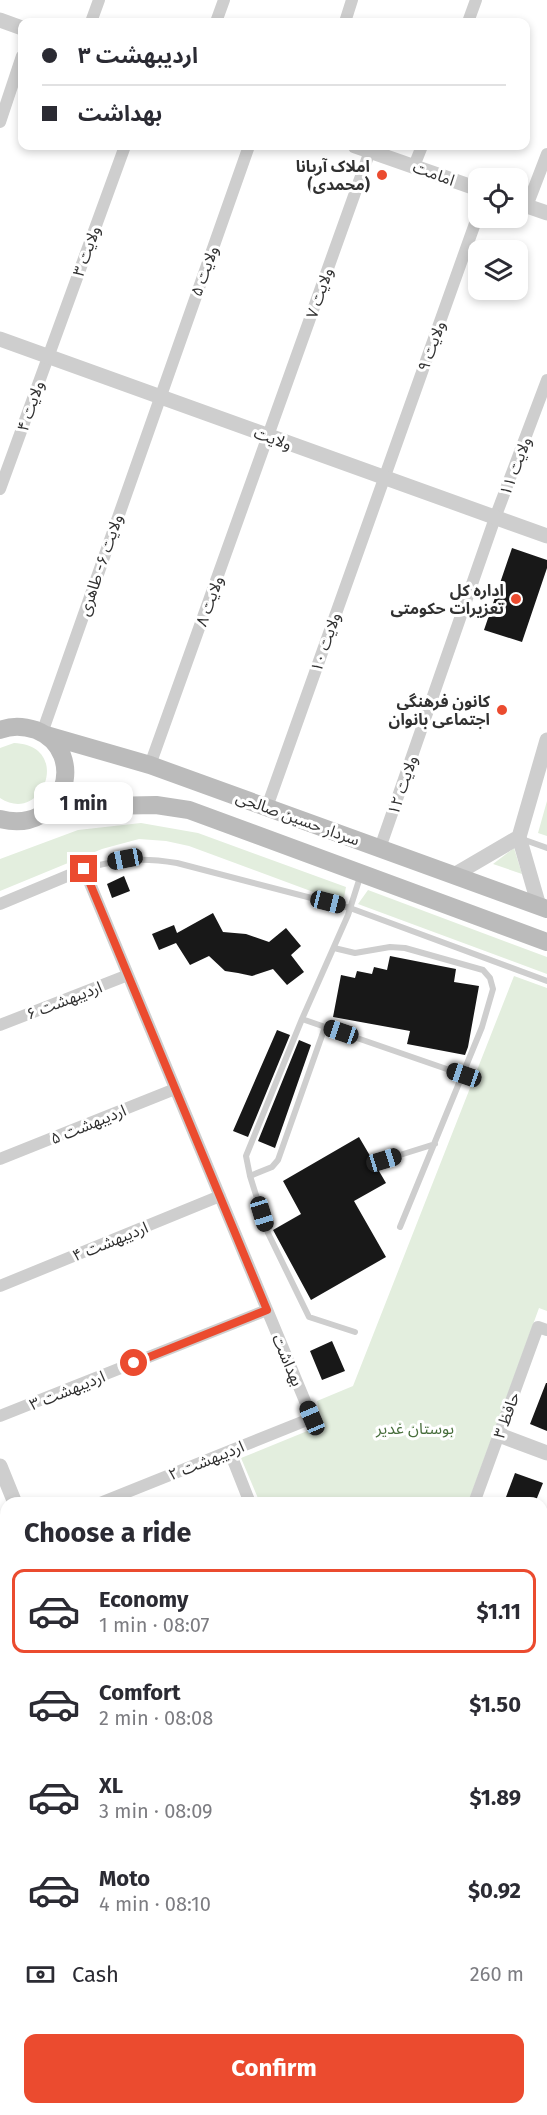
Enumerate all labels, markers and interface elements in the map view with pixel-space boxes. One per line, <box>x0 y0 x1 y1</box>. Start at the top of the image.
text: اردیبهشت ۳ <box>78 42 198 69</box>
text: بهداشت <box>78 100 162 127</box>
place label: املاک آریانا (محمدی) <box>296 157 370 194</box>
street label: امامت <box>410 157 457 190</box>
marker: املاک آریانا (محمدی) <box>375 168 389 182</box>
map controls <box>468 168 528 300</box>
button: locate <box>468 168 528 228</box>
street label: ولایت ۳ <box>69 223 104 279</box>
button: layers <box>468 240 528 300</box>
street label: ولایت ۵ <box>187 243 222 299</box>
street label: ولایت ۷ <box>302 265 337 321</box>
street label: ولایت ۹ <box>414 318 449 374</box>
street label: ولایت ۴ <box>13 378 48 434</box>
street label: ولایت <box>251 423 294 454</box>
street label: ولایت ۱۱ <box>496 434 535 498</box>
street label: ولایت ۶- طاهری <box>74 512 127 618</box>
street label: ولایت ۸ <box>192 573 227 629</box>
place label: اداره کل تعزیرات حکومتی <box>390 581 504 618</box>
marker: اداره کل تعزیرات حکومتی <box>509 592 523 606</box>
street label: ولایت ۱۰ <box>307 610 344 674</box>
place label: کانون فرهنگی اجتماعی بانوان <box>389 692 491 729</box>
marker: کانون فرهنگی اجتماعی بانوان <box>495 703 509 717</box>
street label: ولایت ۱۲ <box>384 753 421 817</box>
callout: 1 min <box>34 782 134 824</box>
street label: سردار حسین صالحی <box>233 787 362 850</box>
text: 1 min <box>59 791 108 815</box>
car <box>106 847 144 871</box>
route end <box>70 855 97 882</box>
car <box>308 889 348 915</box>
street label: اردیبهشت ۶ <box>24 977 105 1024</box>
car <box>321 1018 361 1046</box>
car <box>444 1061 484 1089</box>
street label: اردیبهشت ۵ <box>48 1101 129 1148</box>
car <box>364 1146 404 1174</box>
car <box>248 1194 276 1234</box>
street label: اردیبهشت ۴ <box>70 1218 151 1265</box>
street label: بهداشت <box>268 1331 307 1389</box>
route start <box>120 1349 147 1376</box>
street label: اردیبهشت ۳ <box>27 1367 108 1414</box>
street label: حافظ ۳ <box>489 1389 524 1441</box>
car <box>297 1398 327 1438</box>
park label: بوستان غدیر <box>375 1419 454 1438</box>
street label: اردیبهشت ۲ <box>166 1437 247 1484</box>
text: Choose a ride <box>24 1517 191 1549</box>
icon: car <box>27 1584 81 1638</box>
text: Economy <box>99 1586 188 1613</box>
text: $1.11 <box>476 1598 521 1625</box>
text: 1 min · 08:07 <box>99 1613 209 1637</box>
icon: car <box>27 1677 81 1731</box>
text: Comfort <box>99 1679 180 1706</box>
text: $1.50 <box>469 1691 521 1718</box>
text: 2 min · 08:08 <box>99 1706 213 1730</box>
icon: car <box>27 1770 81 1824</box>
text: XL <box>99 1772 123 1799</box>
text: $1.89 <box>469 1784 521 1811</box>
text: 3 min · 08:09 <box>99 1799 213 1823</box>
icon: car <box>27 1863 81 1917</box>
text: Moto <box>99 1865 150 1892</box>
text: $0.92 <box>468 1877 521 1904</box>
text: 4 min · 08:10 <box>99 1892 211 1916</box>
icon: cash <box>24 1958 57 1991</box>
text: Cash <box>72 1961 119 1988</box>
text: 260 m <box>470 1962 524 1986</box>
button: Confirm <box>24 2034 524 2103</box>

